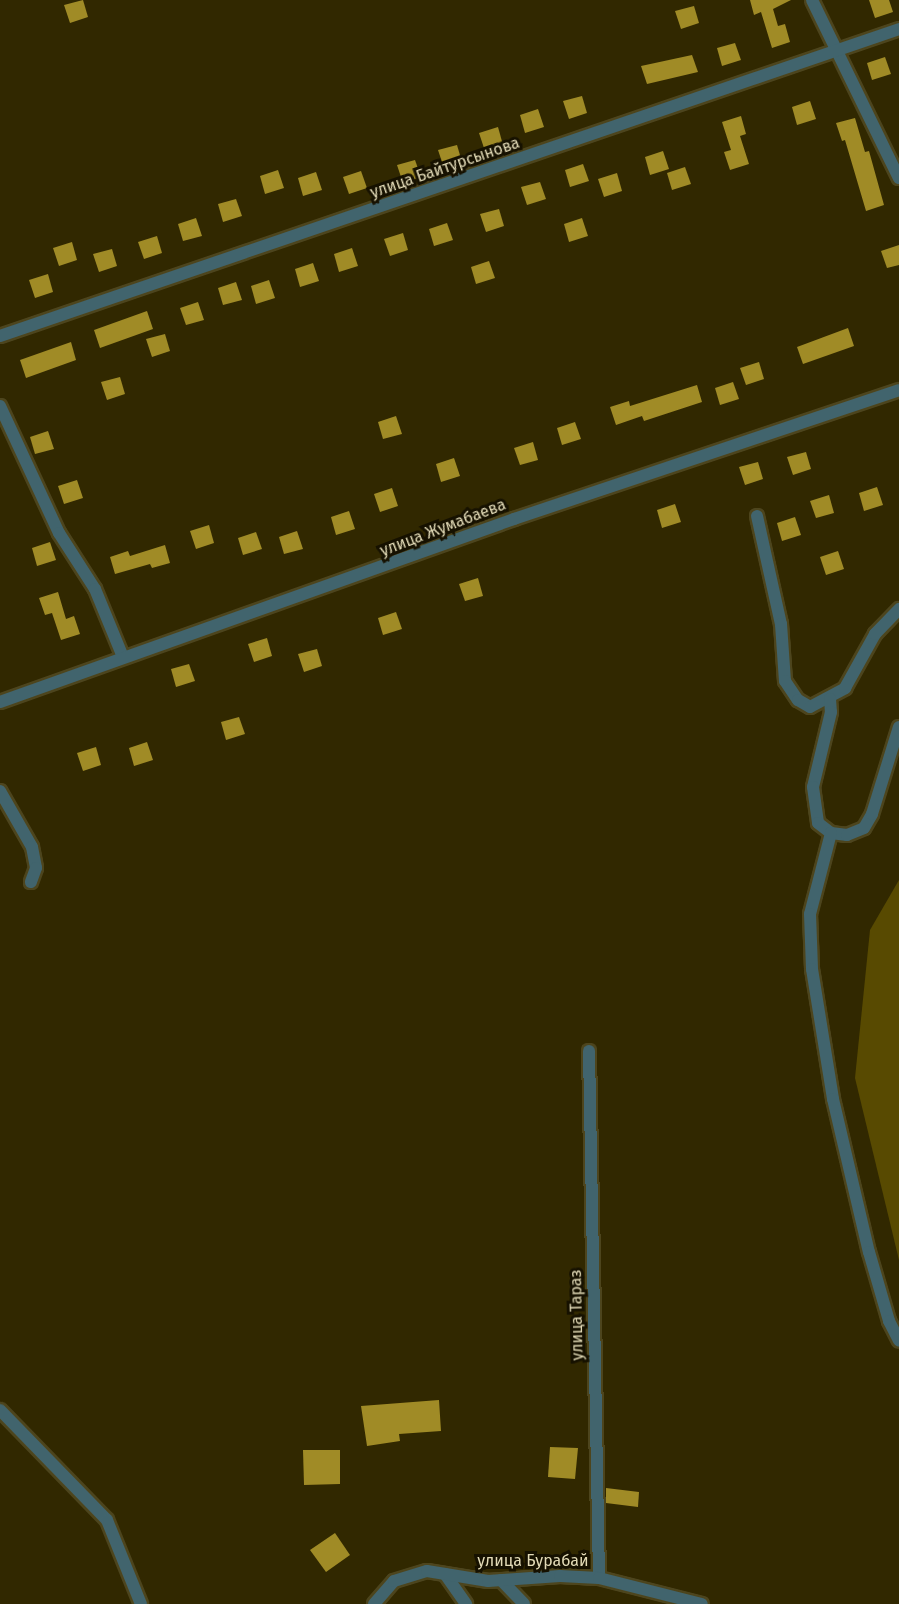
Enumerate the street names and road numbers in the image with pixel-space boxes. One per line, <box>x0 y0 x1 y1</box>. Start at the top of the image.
street label: улица Байтурсынова <box>368 133 522 203</box>
street label: улица Жумабаева <box>377 495 509 561</box>
street label: улица Тараз <box>567 1269 587 1361</box>
street label: улица Бурабай <box>477 1551 589 1571</box>

